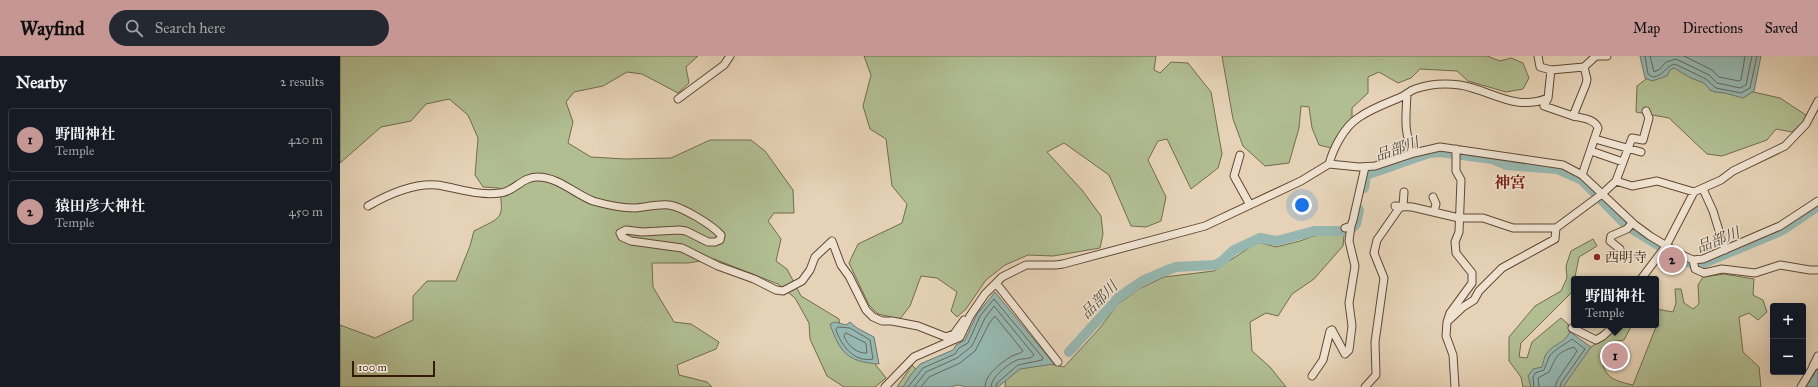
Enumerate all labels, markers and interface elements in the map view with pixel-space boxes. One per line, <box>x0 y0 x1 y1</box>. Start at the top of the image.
search box <box>109 10 389 46</box>
text: Wayfind <box>20 17 85 40</box>
icon: search <box>123 17 145 39</box>
text: Search here <box>155 19 226 37</box>
text: Map <box>1633 20 1660 37</box>
text: Directions <box>1682 20 1743 37</box>
text: Saved <box>1765 20 1798 37</box>
text: Nearby <box>16 72 67 93</box>
text: 2 results <box>280 74 324 90</box>
text: 野間神社 <box>55 125 115 143</box>
text: 1 <box>27 132 33 148</box>
text: 420 m <box>288 132 323 148</box>
water label: 品部川 <box>1373 133 1423 165</box>
text: Temple <box>55 143 95 159</box>
district label: 神宮 <box>1494 173 1526 192</box>
your location <box>1292 195 1312 215</box>
text: 猿田彦大神社 <box>55 197 145 215</box>
text: 2 <box>27 204 33 220</box>
text: 450 m <box>288 204 323 220</box>
text: Temple <box>55 215 95 231</box>
water label: 品部川 <box>1694 223 1744 256</box>
pin: 2 <box>1659 245 1685 275</box>
place label: 西明寺 <box>1605 249 1647 266</box>
marker: 西明寺 <box>1592 252 1602 262</box>
water label: 品部川 <box>1077 276 1123 322</box>
popup <box>1571 276 1659 328</box>
text: 野間神社 <box>1585 287 1645 305</box>
map controls <box>1770 303 1806 375</box>
button: + <box>1770 303 1806 339</box>
text: Temple <box>1585 305 1625 321</box>
button: − <box>1770 339 1806 375</box>
pin: 1 <box>1602 341 1628 371</box>
scale bar <box>352 359 435 378</box>
text: 100 m <box>358 361 387 374</box>

